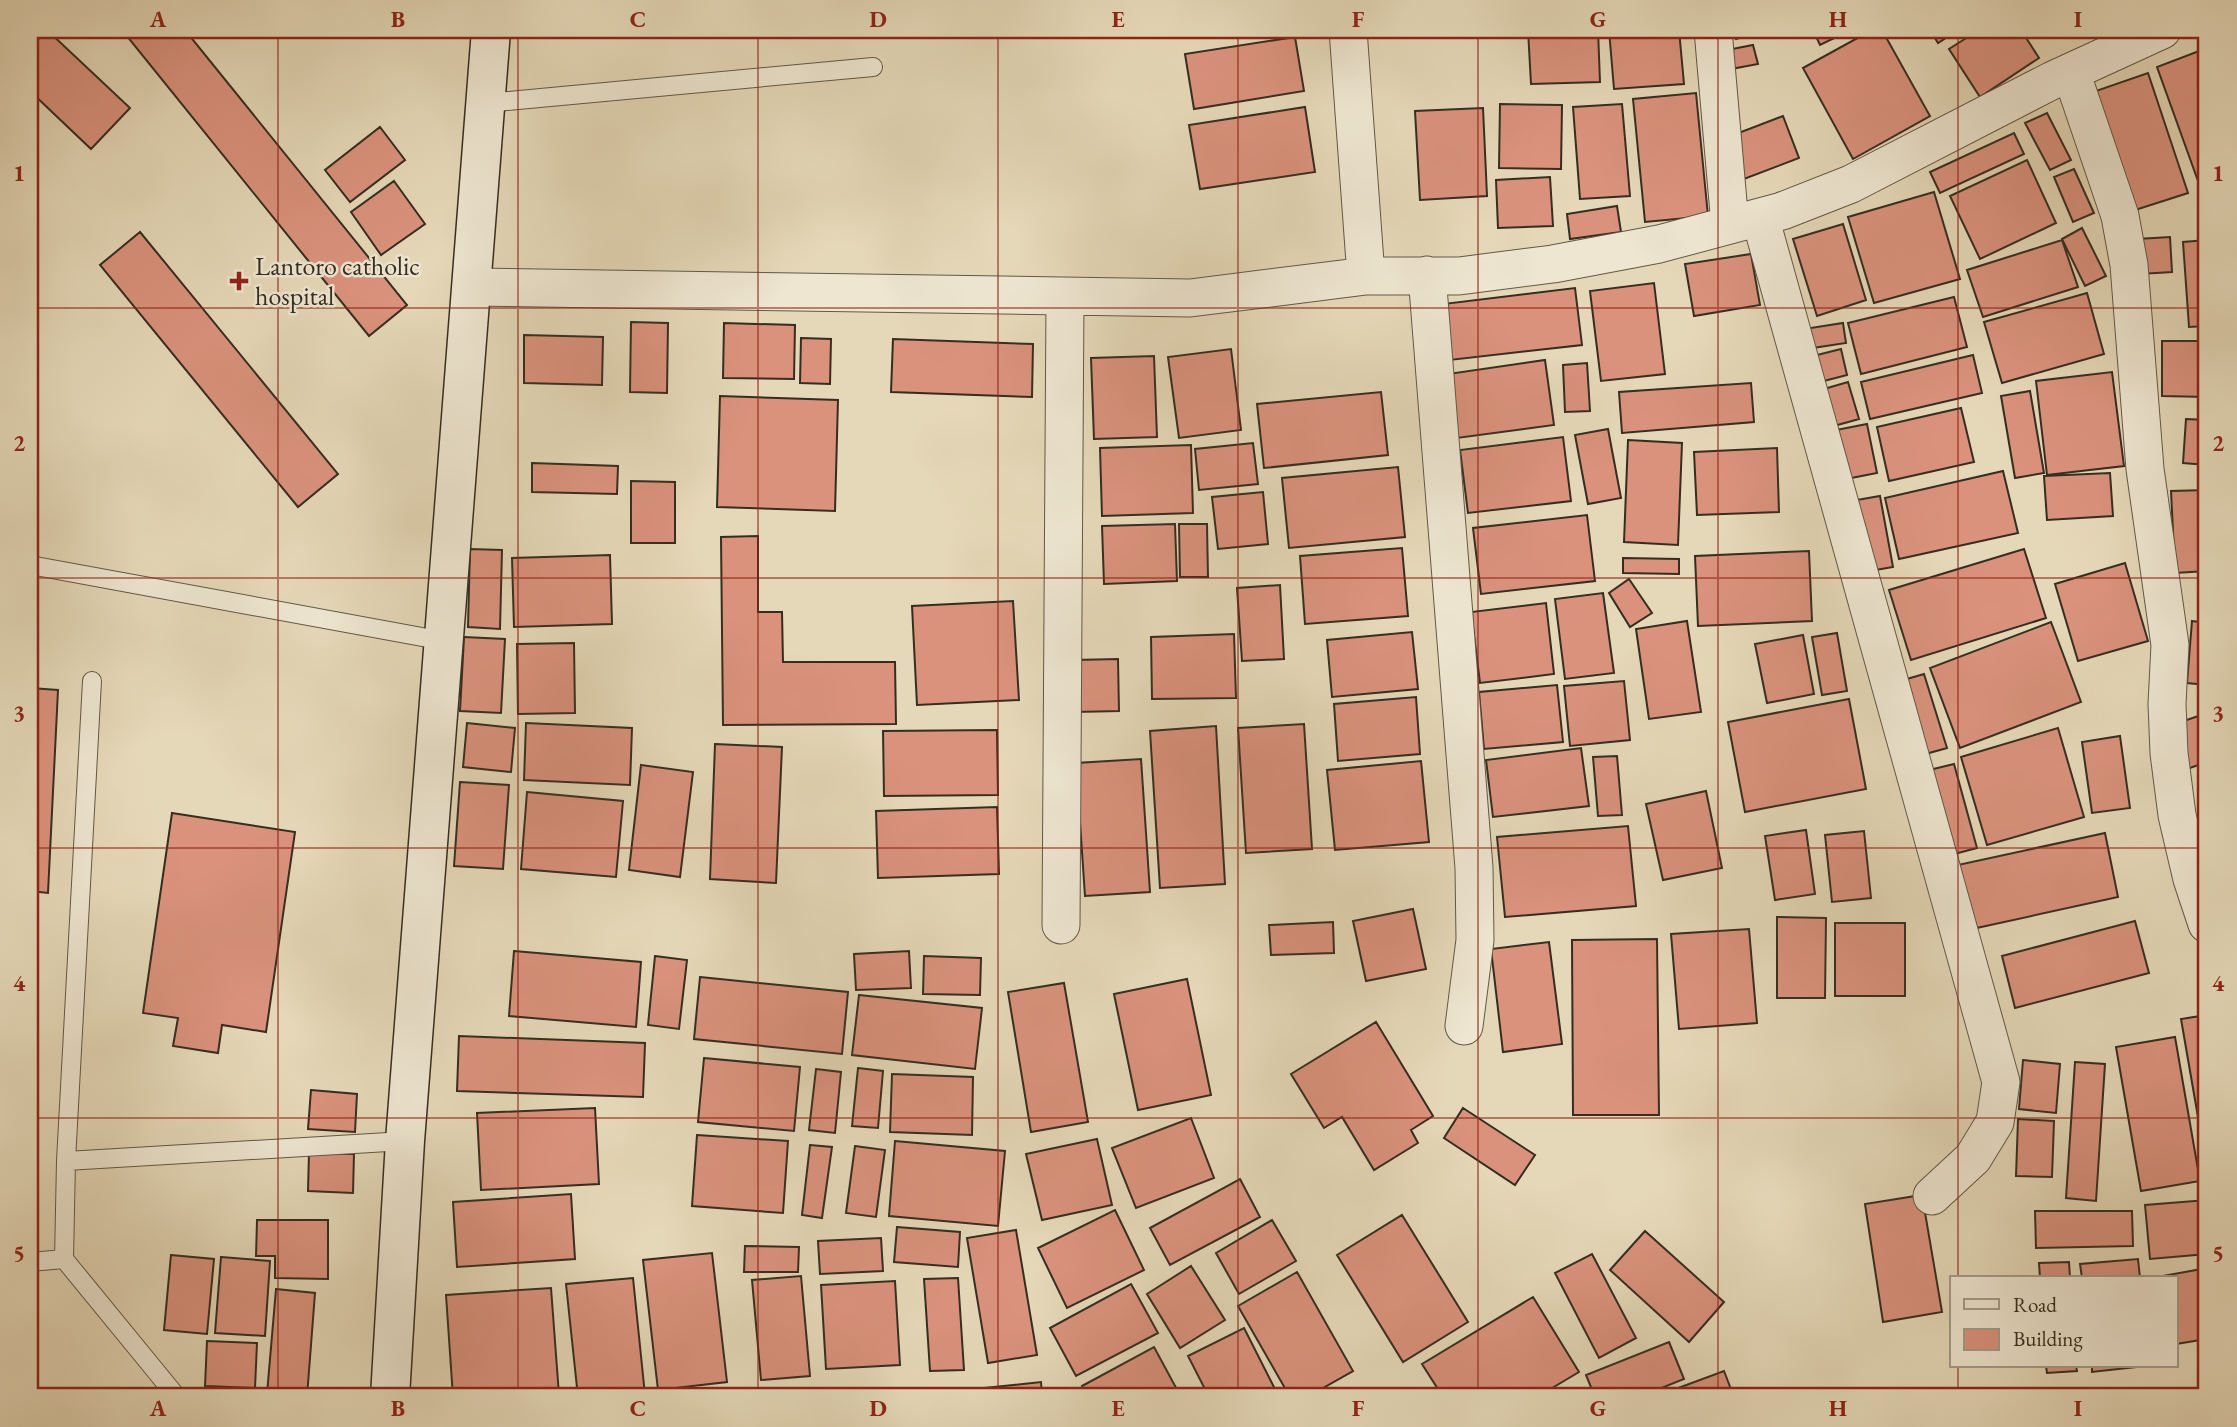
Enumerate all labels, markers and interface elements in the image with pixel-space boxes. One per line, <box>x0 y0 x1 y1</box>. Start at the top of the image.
text: A <box>149 4 167 34</box>
text: B <box>391 4 405 34</box>
text: C <box>630 4 646 34</box>
text: D <box>869 4 887 34</box>
text: E <box>1111 4 1125 34</box>
text: F <box>1352 4 1365 34</box>
text: G <box>1590 4 1606 34</box>
text: H <box>1829 4 1847 34</box>
text: I <box>2074 4 2082 34</box>
text: 1 <box>13 158 25 188</box>
text: 1 <box>2212 158 2224 188</box>
place label: Lantoro catholic hospital <box>255 249 420 313</box>
marker: Lantoro catholic hospital <box>229 271 249 291</box>
text: 2 <box>13 428 25 458</box>
text: 2 <box>2212 428 2224 458</box>
text: 3 <box>13 698 25 728</box>
text: 3 <box>2212 698 2224 728</box>
text: 4 <box>13 968 26 998</box>
text: 4 <box>2212 968 2225 998</box>
text: 5 <box>13 1238 25 1268</box>
text: 5 <box>2212 1238 2224 1268</box>
legend <box>1950 1276 2178 1368</box>
text: Road <box>2013 1291 2057 1318</box>
text: Building <box>2013 1325 2083 1352</box>
text: A <box>149 1393 167 1423</box>
text: B <box>391 1393 405 1423</box>
text: C <box>630 1393 646 1423</box>
text: D <box>869 1393 887 1423</box>
text: E <box>1111 1393 1125 1423</box>
text: F <box>1352 1393 1365 1423</box>
text: G <box>1590 1393 1606 1423</box>
text: H <box>1829 1393 1847 1423</box>
text: I <box>2074 1393 2082 1423</box>

